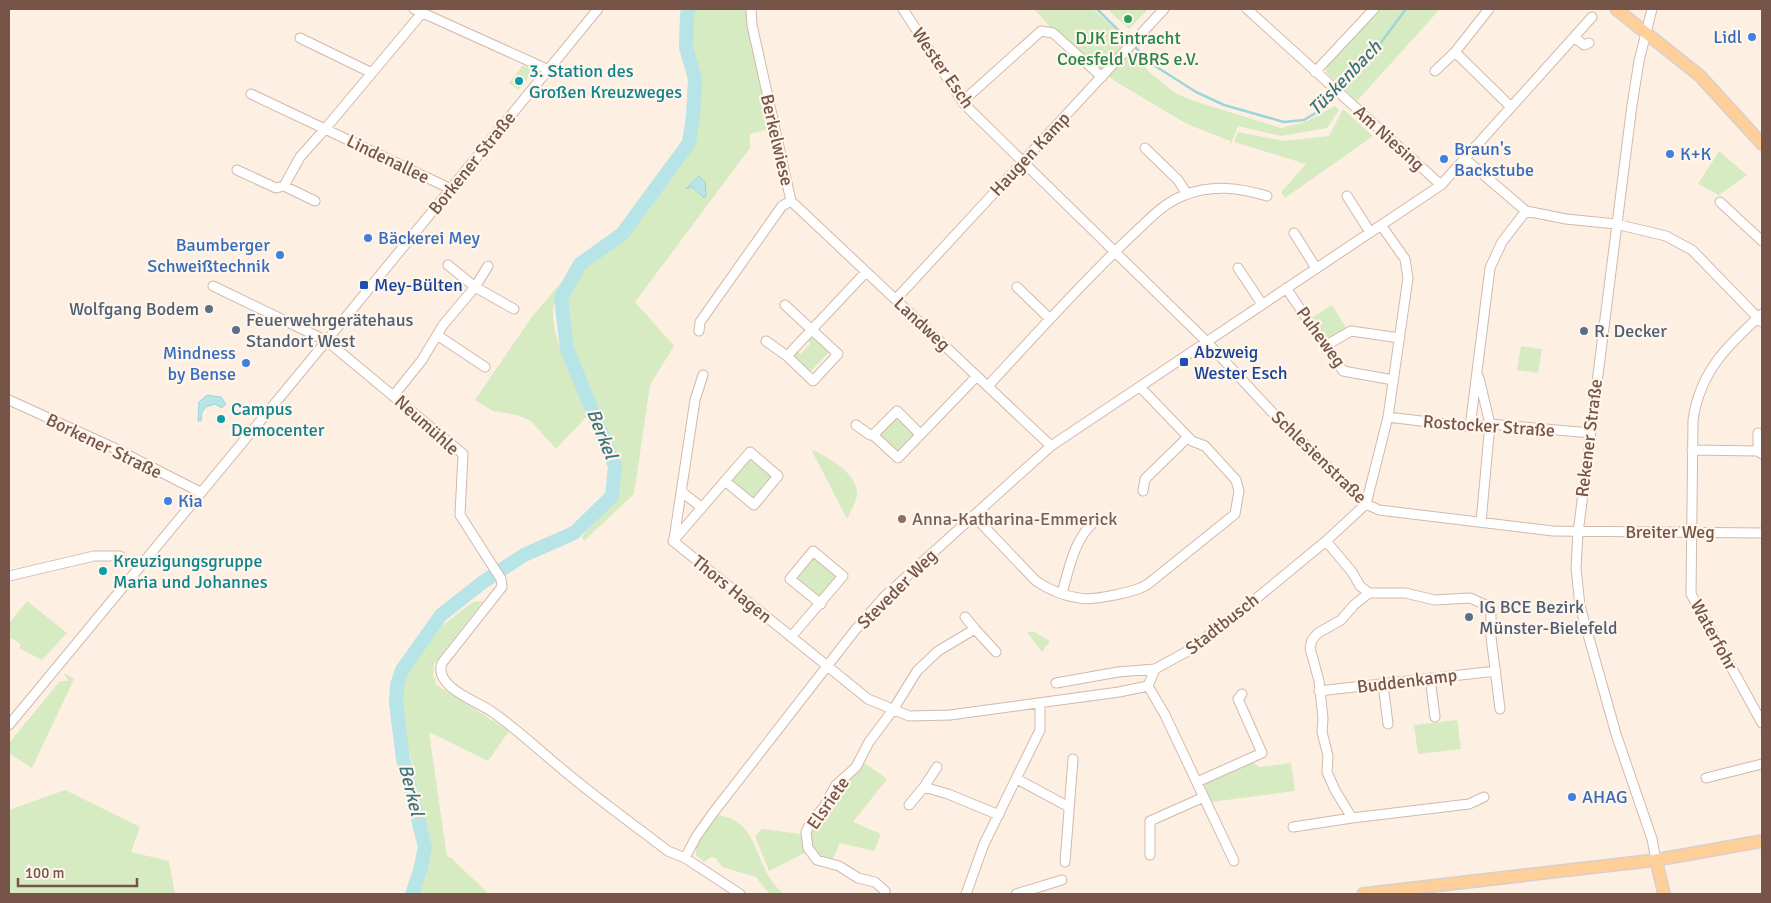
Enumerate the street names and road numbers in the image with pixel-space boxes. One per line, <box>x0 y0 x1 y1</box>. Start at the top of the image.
street label: Wester Esch <box>907 23 979 113</box>
street label: Berkelwiese <box>756 92 798 188</box>
street label: Am Niesing <box>1349 101 1429 175</box>
street label: Borkener Straße <box>424 107 520 219</box>
street label: Haugen Kamp <box>985 107 1075 201</box>
street label: Lindenallee <box>343 130 433 188</box>
street label: Landweg <box>889 292 955 356</box>
street label: Puheweg <box>1292 302 1350 372</box>
street label: Rekener Straße <box>1571 378 1607 498</box>
street label: Neumühle <box>390 390 464 460</box>
street label: Schlesienstraße <box>1267 406 1371 508</box>
street label: Borkener Straße <box>42 408 166 484</box>
street label: Rostocker Straße <box>1422 410 1556 442</box>
street label: Breiter Weg <box>1625 521 1715 543</box>
street label: Steveder Weg <box>852 544 942 634</box>
street label: Thors Hagen <box>688 550 776 628</box>
street label: Stadtbusch <box>1181 589 1263 659</box>
street label: Waterfohr <box>1686 596 1743 675</box>
street label: Buddenkamp <box>1356 664 1458 698</box>
street label: Elsriete <box>802 772 854 834</box>

